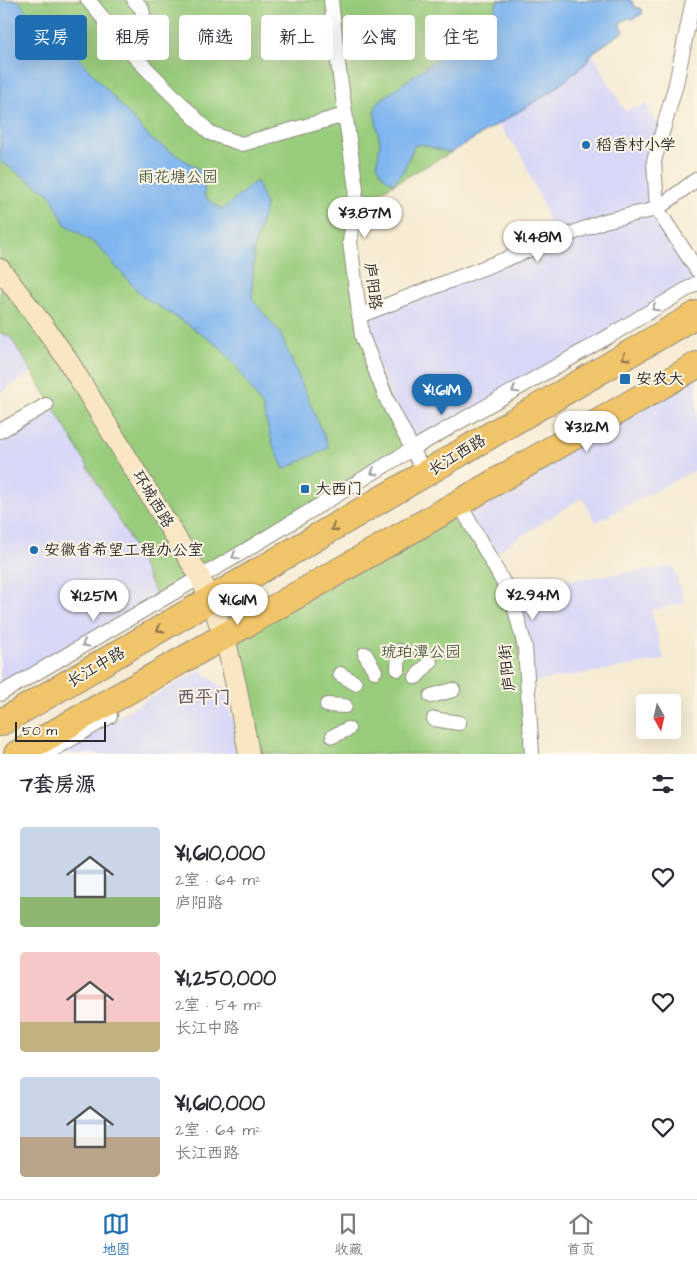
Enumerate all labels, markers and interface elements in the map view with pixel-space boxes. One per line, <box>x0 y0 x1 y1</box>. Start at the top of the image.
chip: 买房 <box>15 15 87 60</box>
chip: 租房 <box>97 15 169 60</box>
chip: 筛选 <box>179 15 251 60</box>
chip: 新上 <box>261 15 333 60</box>
chip: 公寓 <box>343 15 415 60</box>
chip: 住宅 <box>425 15 497 60</box>
place label: 稻香村小学 <box>596 134 676 156</box>
marker: 稻香村小学 <box>580 139 592 151</box>
park label: 雨花塘公园 <box>138 166 218 188</box>
pin: ¥3.87M <box>324 196 406 239</box>
text: ¥3.87M <box>339 202 391 224</box>
pin: ¥1.48M <box>497 220 579 263</box>
text: ¥1.48M <box>514 226 562 248</box>
street label: 庐阳路 <box>359 261 387 311</box>
one-way arrow <box>652 302 661 312</box>
one-way arrow <box>621 350 630 360</box>
place label: 安农大 <box>636 368 684 390</box>
marker: 安农大 <box>618 372 632 386</box>
pin: ¥1.61M <box>401 374 483 416</box>
text: ¥1.61M <box>423 379 461 401</box>
one-way arrow <box>511 384 520 394</box>
pin: ¥3.12M <box>546 410 628 453</box>
text: ¥3.12M <box>565 416 609 438</box>
street label: 长江西路 <box>424 429 490 481</box>
street label: 环城西路 <box>127 466 179 532</box>
one-way arrow <box>371 466 380 475</box>
place label: 大西门 <box>315 478 363 500</box>
marker: 大西门 <box>299 483 311 495</box>
one-way arrow <box>330 521 339 531</box>
place label: 安徽省希望工程办公室 <box>44 539 204 561</box>
marker: 安徽省希望工程办公室 <box>28 544 40 556</box>
one-way arrow <box>232 549 241 559</box>
pin: ¥2.94M <box>492 578 574 621</box>
pin: ¥1.25M <box>53 580 135 622</box>
pin: ¥1.61M <box>197 584 279 626</box>
text: ¥2.94M <box>506 584 560 606</box>
text: ¥1.25M <box>71 585 117 607</box>
text: ¥1.61M <box>219 589 257 611</box>
one-way arrow <box>156 623 165 633</box>
one-way arrow <box>82 638 91 648</box>
street label: 长江中路 <box>63 641 129 693</box>
park label: 琥珀潭公园 <box>381 641 461 663</box>
street label: 庐阳街 <box>494 643 520 693</box>
district label: 西平门 <box>177 685 231 710</box>
north arrow <box>636 694 681 739</box>
map controls <box>636 694 681 739</box>
scale bar <box>15 719 106 742</box>
text: 50 m <box>22 721 57 741</box>
text: 7套房源 <box>20 770 96 799</box>
icon: filters <box>649 770 677 798</box>
text: ¥1,610,000 <box>175 839 265 868</box>
icon: home <box>60 847 120 907</box>
icon: heart <box>649 863 677 891</box>
text: 2室 · 64 m² <box>175 869 261 891</box>
text: 庐阳路 <box>175 892 223 914</box>
text: ¥1,250,000 <box>175 964 276 993</box>
icon: home <box>60 972 120 1032</box>
icon: heart <box>649 988 677 1016</box>
text: 2室 · 54 m² <box>175 994 262 1016</box>
text: 长江中路 <box>175 1017 239 1039</box>
text: ¥1,610,000 <box>175 1089 265 1118</box>
icon: home <box>60 1097 120 1157</box>
icon: heart <box>649 1113 677 1141</box>
text: 2室 · 64 m² <box>175 1119 261 1141</box>
text: 长江西路 <box>175 1142 239 1164</box>
tab: 地图 <box>102 1210 130 1260</box>
tab: 收藏 <box>334 1210 362 1260</box>
tab: 首页 <box>567 1210 595 1260</box>

